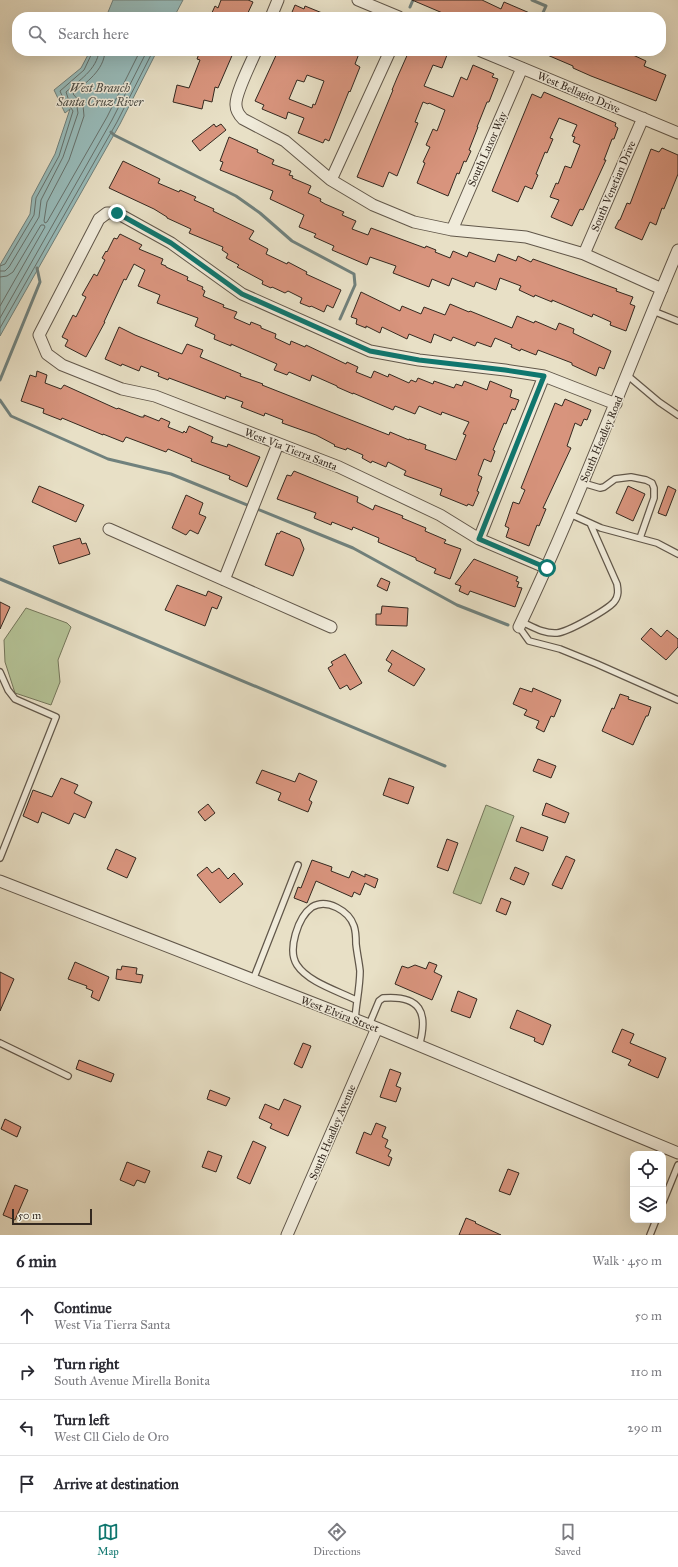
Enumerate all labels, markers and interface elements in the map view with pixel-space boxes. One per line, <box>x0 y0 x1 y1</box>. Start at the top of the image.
search box <box>12 12 666 56</box>
icon: search <box>26 23 48 45</box>
text: Search here <box>58 25 129 43</box>
street label: West Bellagio Drive <box>535 69 623 116</box>
water label: West Branch Santa Cruz River <box>56 81 144 109</box>
street label: South Luxor Way <box>465 109 510 189</box>
street label: South Venetian Drive <box>588 138 639 234</box>
route end <box>108 204 126 222</box>
street label: South Headley Road <box>577 394 626 484</box>
street label: West Via Tierra Santa <box>243 426 339 473</box>
route start <box>538 559 556 577</box>
street label: West Elvira Street <box>299 994 381 1035</box>
street label: South Headley Avenue <box>306 1082 359 1182</box>
map controls <box>630 1151 666 1223</box>
button: locate <box>630 1151 666 1187</box>
button: layers <box>630 1187 666 1223</box>
scale bar <box>12 1207 92 1226</box>
text: 50 m <box>18 1209 41 1222</box>
text: 6 min <box>16 1251 57 1272</box>
text: Walk · 450 m <box>592 1253 662 1269</box>
text: Continue <box>54 1299 112 1317</box>
icon: ahead <box>16 1305 38 1327</box>
text: 50 m <box>635 1308 662 1324</box>
text: West Via Tierra Santa <box>54 1317 170 1333</box>
text: Turn right <box>54 1355 119 1373</box>
icon: right <box>16 1361 38 1383</box>
text: 110 m <box>630 1364 662 1380</box>
text: South Avenue Mirella Bonita <box>54 1373 210 1389</box>
text: Turn left <box>54 1411 110 1429</box>
icon: left <box>16 1417 38 1439</box>
text: 290 m <box>627 1420 662 1436</box>
text: West Cll Cielo de Oro <box>54 1429 169 1445</box>
icon: arrive <box>16 1473 38 1495</box>
text: Arrive at destination <box>54 1475 179 1493</box>
tab: Map <box>97 1521 119 1558</box>
tab: Directions <box>313 1521 361 1558</box>
tab: Saved <box>555 1521 581 1558</box>

